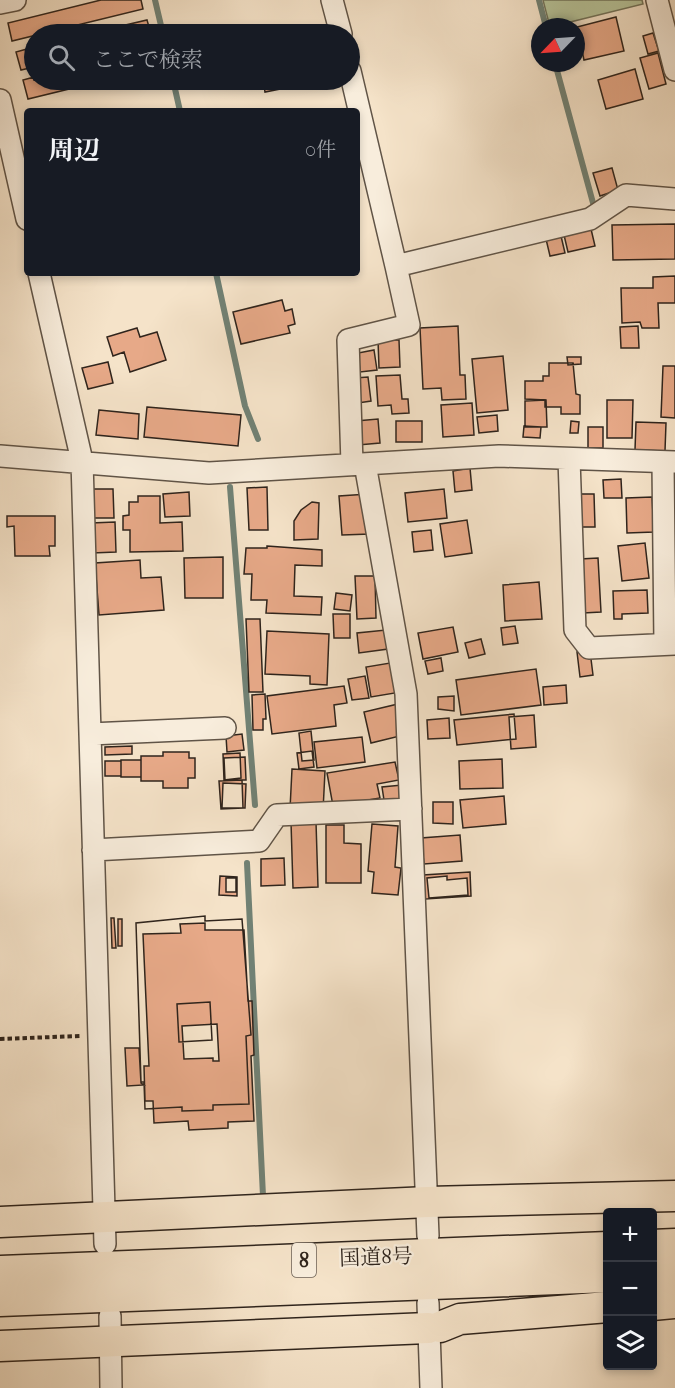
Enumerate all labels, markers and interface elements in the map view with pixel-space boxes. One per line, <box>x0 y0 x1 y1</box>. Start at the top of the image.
north arrow <box>531 18 585 72</box>
search box <box>24 24 360 90</box>
icon: search <box>45 41 78 74</box>
text: ここで検索 <box>93 47 203 73</box>
text: 周辺 <box>48 135 100 166</box>
text: 0件 <box>305 138 336 161</box>
map controls <box>603 1208 657 1370</box>
button: + <box>603 1208 657 1262</box>
road number: 8 <box>292 1243 316 1277</box>
street label: 国道8号 <box>339 1244 413 1270</box>
button: − <box>603 1262 657 1316</box>
button: layers <box>603 1316 657 1370</box>

